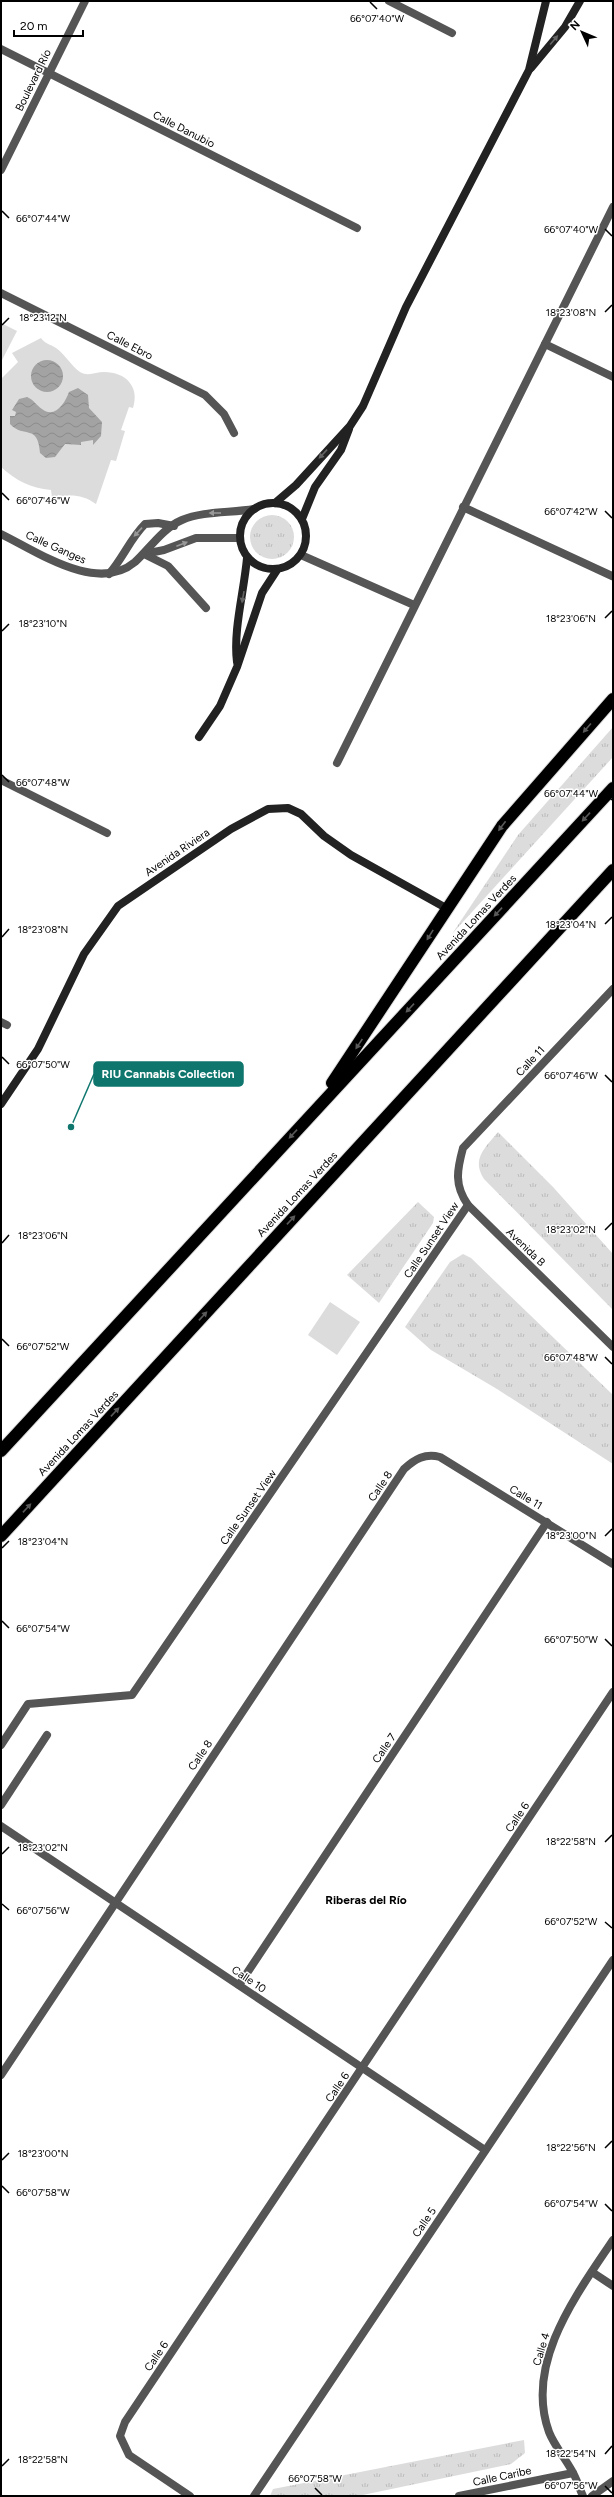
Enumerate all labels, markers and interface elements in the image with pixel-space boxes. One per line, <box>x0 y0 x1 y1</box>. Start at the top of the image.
scale bar <box>14 12 83 38</box>
text: 66°07'40"W <box>350 12 405 25</box>
north arrow <box>562 12 602 52</box>
text: N <box>568 18 583 33</box>
text: 20 m <box>20 19 48 33</box>
one-way arrow <box>549 34 558 45</box>
street label: Boulevard Río <box>13 47 54 113</box>
street label: Calle Danubio <box>151 108 217 151</box>
text: 66°07'44"W <box>16 212 70 225</box>
text: 66°07'40"W <box>544 223 599 236</box>
text: 18°23'08"N <box>546 306 596 319</box>
text: 18°23'12"N <box>19 311 67 324</box>
street label: Calle Ebro <box>104 328 155 363</box>
one-way arrow <box>319 450 328 459</box>
text: 66°07'46"W <box>16 494 70 507</box>
text: 66°07'42"W <box>544 505 598 518</box>
one-way arrow <box>208 510 221 516</box>
one-way arrow <box>133 527 143 537</box>
street label: Calle Ganges <box>24 528 88 567</box>
one-way arrow <box>176 540 188 546</box>
one-way arrow <box>240 591 246 603</box>
text: 18°23'06"N <box>546 612 596 625</box>
text: 18°23'10"N <box>19 617 67 630</box>
one-way arrow <box>583 723 592 734</box>
text: 66°07'48"W <box>16 776 70 789</box>
text: 66°07'44"W <box>544 787 598 800</box>
one-way arrow <box>582 812 591 822</box>
one-way arrow <box>498 821 506 832</box>
street label: Avenida Riviera <box>142 826 212 879</box>
street label: Avenida Lomas Verdes <box>433 872 519 963</box>
one-way arrow <box>493 907 503 917</box>
text: 18°23'04"N <box>546 918 596 931</box>
text: 18°23'08"N <box>18 923 68 936</box>
one-way arrow <box>426 930 434 940</box>
one-way arrow <box>405 1003 415 1013</box>
one-way arrow <box>355 1038 363 1049</box>
street label: Calle 11 <box>513 1044 547 1079</box>
text: 66°07'50"W <box>16 1058 70 1071</box>
callout: RIU Cannabis Collection <box>94 1062 243 1086</box>
text: RIU Cannabis Collection <box>102 1067 235 1081</box>
text: 66°07'46"W <box>544 1069 598 1082</box>
one-way arrow <box>289 1129 298 1139</box>
street label: Avenida Lomas Verdes <box>254 1149 340 1240</box>
street label: Calle Sunset View <box>401 1200 462 1281</box>
one-way arrow <box>286 1216 295 1225</box>
text: 18°23'02"N <box>546 1223 596 1236</box>
street label: Avenida B <box>503 1226 548 1269</box>
text: 18°23'06"N <box>18 1229 68 1242</box>
one-way arrow <box>198 1311 208 1321</box>
text: 66°07'52"W <box>17 1340 70 1353</box>
text: 66°07'48"W <box>544 1351 598 1364</box>
street label: Avenida Lomas Verdes <box>35 1388 121 1479</box>
one-way arrow <box>111 1407 120 1417</box>
street label: Calle Sunset View <box>218 1467 279 1547</box>
street label: Calle 8 <box>366 1468 395 1504</box>
street label: Calle 11 <box>507 1483 545 1512</box>
one-way arrow <box>23 1503 32 1513</box>
text: 18°23'00"N <box>546 1529 596 1542</box>
text: 18°23'04"N <box>18 1535 68 1548</box>
text: 66°07'54"W <box>16 1622 70 1635</box>
text: 66°07'50"W <box>544 1633 598 1646</box>
street label: Calle 7 <box>370 1731 399 1766</box>
street label: Calle 8 <box>186 1737 215 1773</box>
street label: Calle 6 <box>503 1800 532 1835</box>
text: 18°22'58"N <box>546 1835 596 1848</box>
text: 18°23'02"N <box>18 1841 68 1854</box>
district label: Riberas del Río <box>325 1893 407 1907</box>
text: 66°07'56"W <box>17 1904 70 1917</box>
text: 66°07'52"W <box>545 1915 598 1928</box>
street label: Calle 10 <box>229 1963 268 1996</box>
street label: Calle 6 <box>323 2070 352 2105</box>
text: 18°22'56"N <box>546 2141 596 2154</box>
text: 18°23'00"N <box>18 2147 68 2160</box>
text: 66°07'58"W <box>16 2186 70 2199</box>
text: 66°07'54"W <box>544 2197 598 2210</box>
street label: Calle 5 <box>410 2205 439 2240</box>
street label: Calle 4 <box>530 2331 553 2367</box>
street label: Calle 6 <box>142 2339 171 2374</box>
text: 18°22'54"N <box>546 2447 596 2460</box>
text: 18°22'58"N <box>18 2453 68 2466</box>
street label: Calle Caribe <box>472 2464 532 2489</box>
text: 66°07'58"W <box>288 2472 342 2485</box>
text: 66°07'56"W <box>545 2479 598 2492</box>

